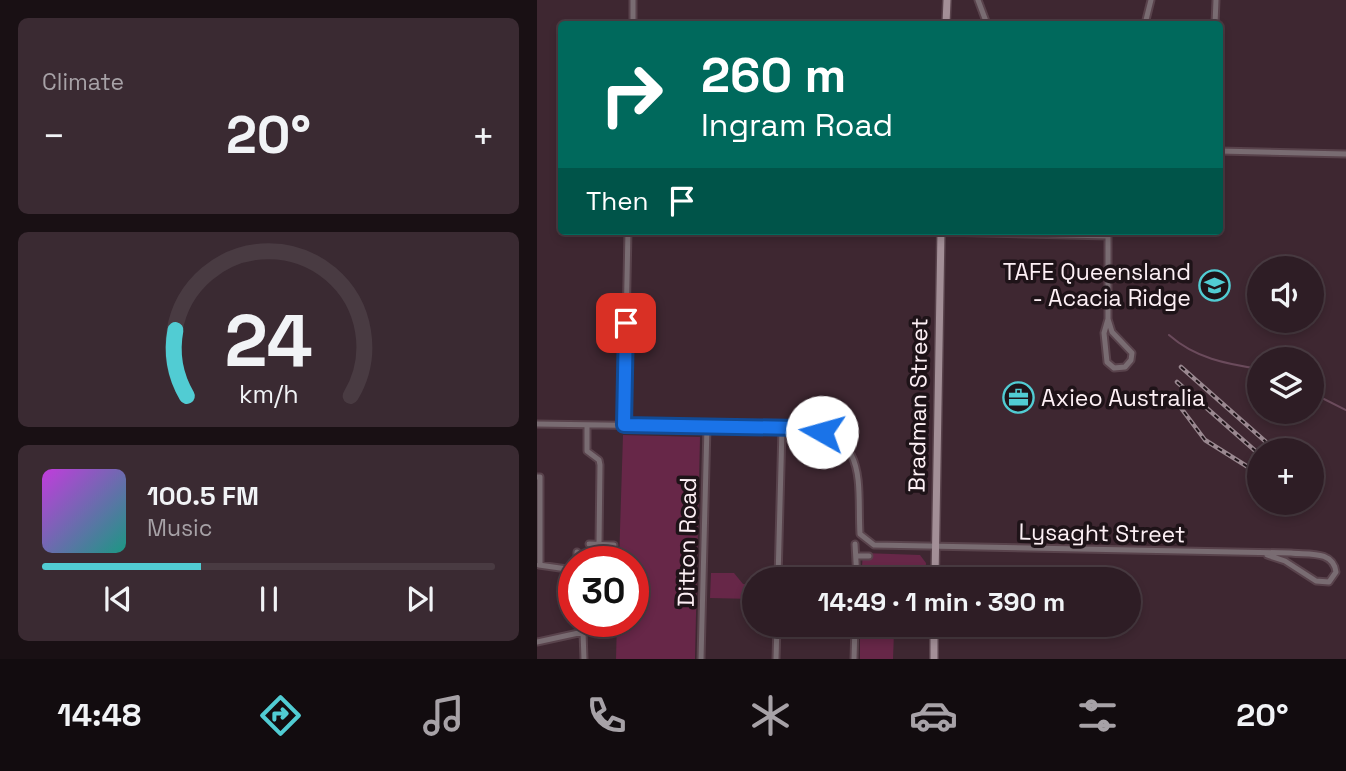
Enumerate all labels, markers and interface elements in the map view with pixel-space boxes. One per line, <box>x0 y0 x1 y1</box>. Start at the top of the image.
text: 260 m <box>701 44 846 106</box>
icon: right <box>586 49 677 140</box>
text: Climate <box>42 67 124 97</box>
text: 20° <box>226 102 311 168</box>
text: Ingram Road <box>701 105 893 145</box>
text: − <box>42 112 66 160</box>
text: + <box>471 112 495 160</box>
icon: arrive <box>663 182 701 220</box>
text: Then <box>586 184 649 218</box>
map controls <box>1247 256 1324 515</box>
button: sound <box>1247 256 1324 333</box>
place label: TAFE Queensland - Acacia Ridge <box>1003 257 1191 313</box>
school or university icon: TAFE Queensland - Acacia Ridge <box>1197 268 1231 302</box>
pin <box>596 293 656 353</box>
text: 24 <box>224 294 313 387</box>
icon: arrive <box>607 304 645 342</box>
street label: Bradman Street <box>901 317 935 493</box>
button: layers <box>1247 347 1324 424</box>
text: km/h <box>239 377 298 409</box>
office icon: Axieo Australia <box>1001 381 1035 415</box>
place label: Axieo Australia <box>1041 383 1205 413</box>
position arrow <box>785 395 859 469</box>
button: + <box>1247 438 1324 515</box>
street label: Ditton Road <box>671 477 703 607</box>
text: 100.5 FM <box>147 479 259 513</box>
text: Music <box>147 513 212 543</box>
street label: Lysaght Street <box>1018 517 1186 549</box>
speed limit sign: 30 <box>558 546 649 637</box>
icon: previous <box>99 580 137 618</box>
icon: pause <box>250 580 288 618</box>
icon: next <box>401 580 439 618</box>
text: 14:49 · 1 min · 390 m <box>818 585 1065 619</box>
icon: directions <box>256 691 305 740</box>
icon: music <box>419 691 468 740</box>
icon: phone <box>582 691 631 740</box>
icon: climate <box>746 691 795 740</box>
icon: car <box>909 691 958 740</box>
icon: filters <box>1073 691 1122 740</box>
text: 14:48 <box>57 695 141 735</box>
text: 20° <box>1236 695 1289 735</box>

